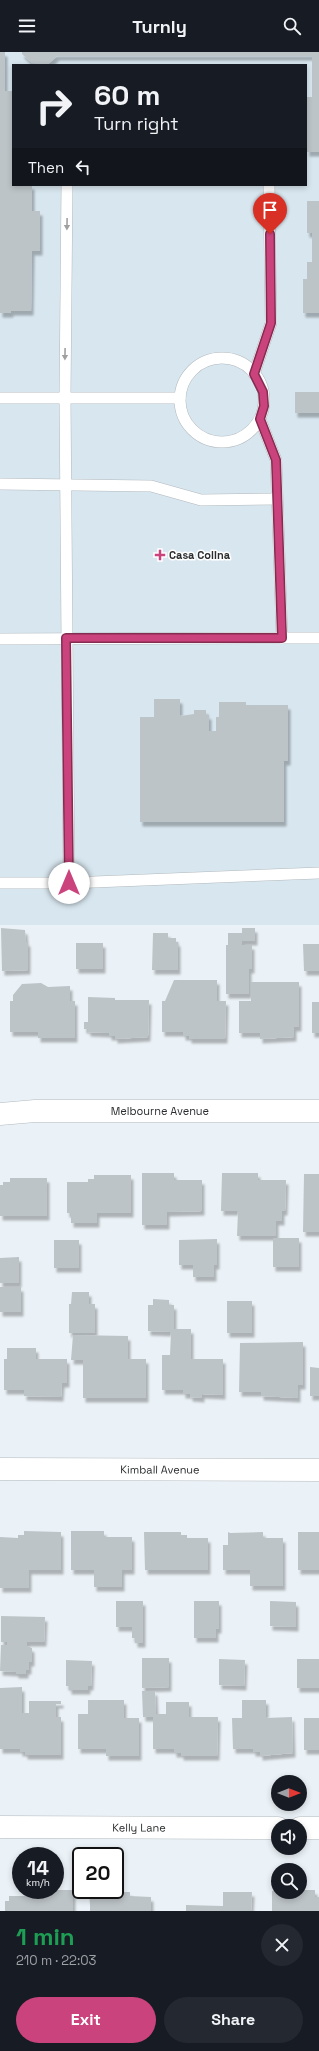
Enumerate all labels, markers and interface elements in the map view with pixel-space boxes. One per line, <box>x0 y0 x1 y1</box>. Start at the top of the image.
icon: menu <box>16 15 38 37</box>
text: Turnly <box>132 15 187 38</box>
icon: search <box>281 15 303 37</box>
text: 60 m <box>94 77 160 113</box>
icon: right <box>28 80 80 132</box>
text: Turn right <box>94 112 178 135</box>
icon: left <box>72 156 94 178</box>
text: Then <box>28 158 64 177</box>
pin <box>253 193 287 234</box>
icon: arrive <box>259 199 281 221</box>
one-way arrow <box>64 218 70 231</box>
one-way arrow <box>62 348 69 360</box>
place label: Casa Colina <box>169 548 231 562</box>
marker: Casa Colina <box>154 549 166 561</box>
position arrow <box>48 862 90 904</box>
street label: Melbourne Avenue <box>111 1104 209 1118</box>
street label: Kimball Avenue <box>120 1462 200 1477</box>
north arrow <box>271 1775 307 1811</box>
map controls <box>271 1775 307 1899</box>
button: sound <box>271 1819 307 1855</box>
street label: Kelly Lane <box>112 1820 166 1835</box>
speed limit sign: 20 <box>72 1847 124 1899</box>
text: 14 <box>27 1855 49 1881</box>
button: search <box>271 1863 307 1899</box>
text: km/h <box>26 1876 50 1889</box>
text: 1 min <box>16 1921 75 1952</box>
button: close <box>261 1924 303 1966</box>
text: 210 m · 22:03 <box>16 1952 96 1969</box>
button: Exit <box>16 1997 156 2043</box>
button: Share <box>164 1997 303 2043</box>

